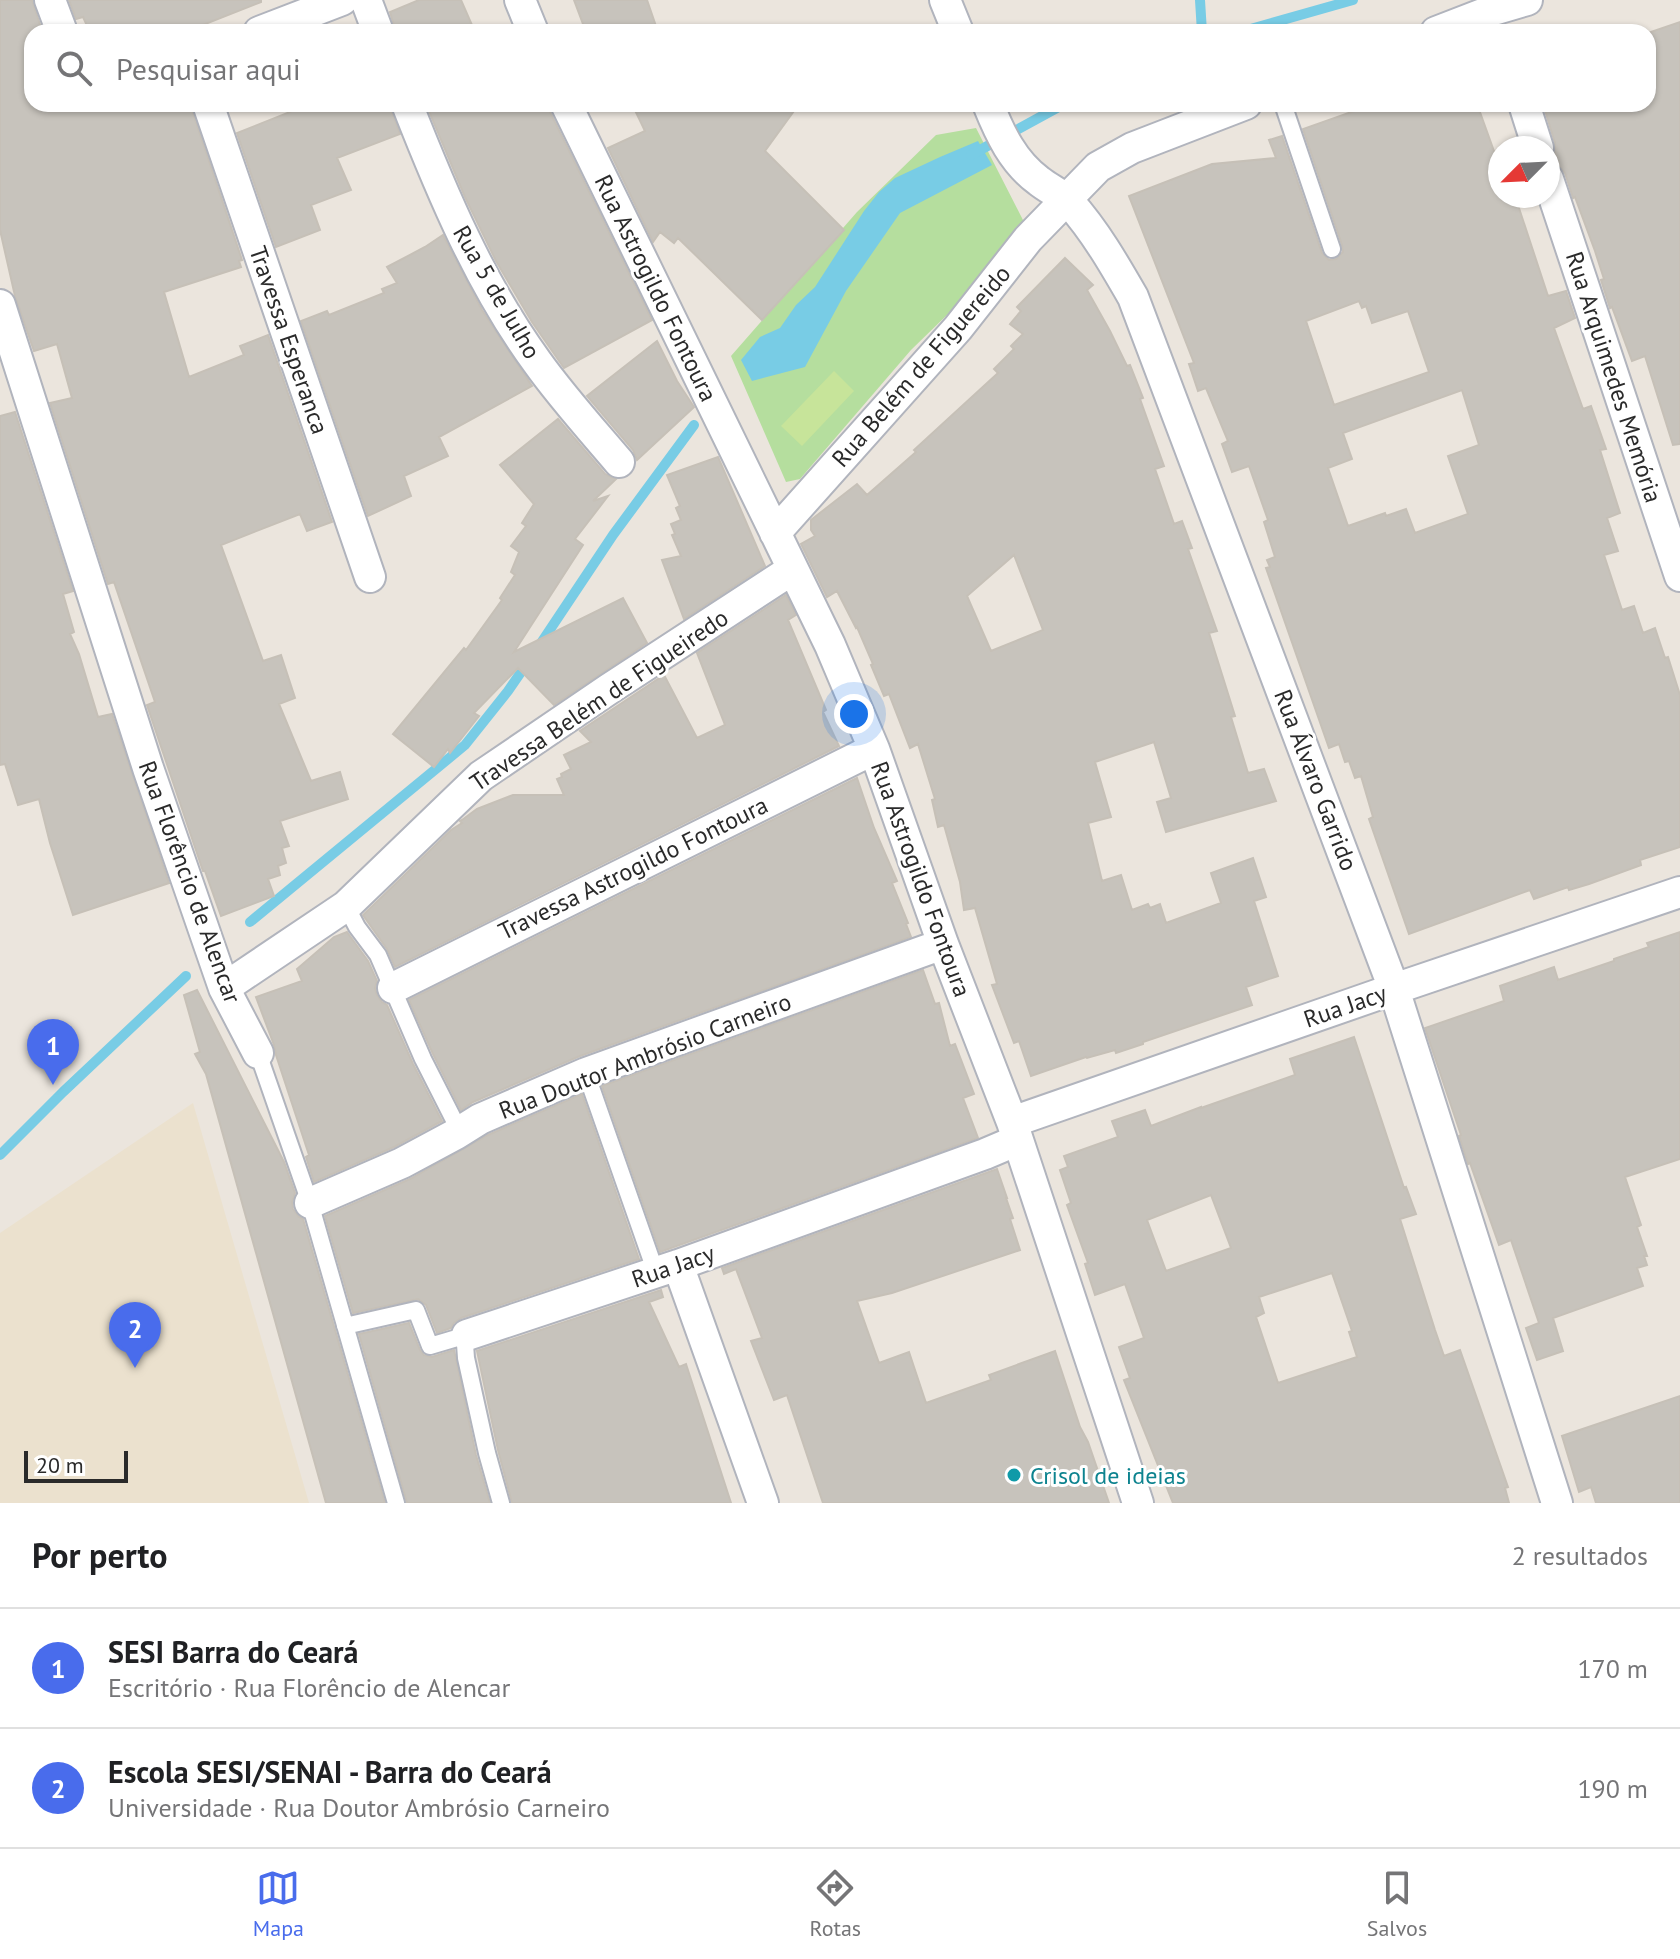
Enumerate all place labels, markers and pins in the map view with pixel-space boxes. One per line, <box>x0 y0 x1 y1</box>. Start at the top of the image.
pin: 1 <box>27 1019 79 1085</box>
pin: 2 <box>109 1302 161 1368</box>
place label: Crisol de ideias <box>1030 1460 1186 1491</box>
marker: Crisol de ideias <box>1005 1466 1023 1484</box>

